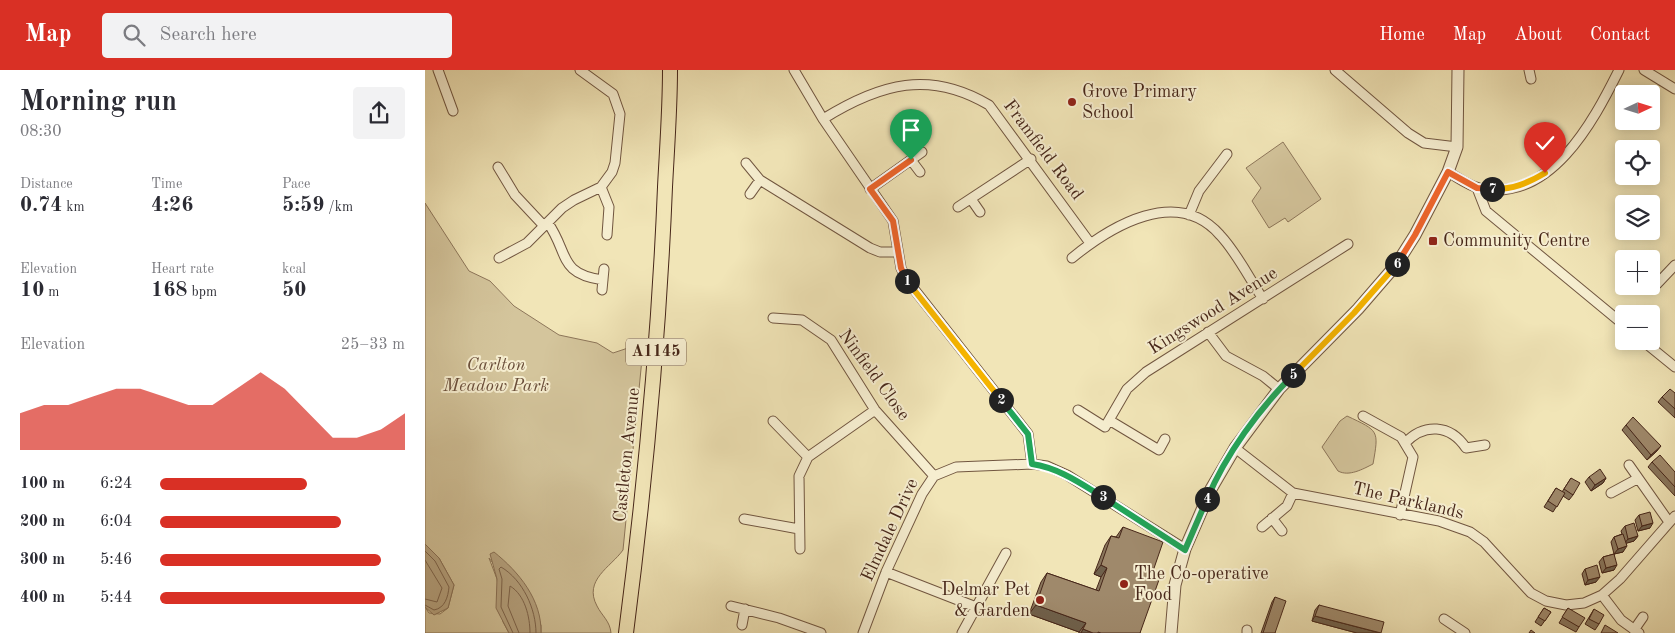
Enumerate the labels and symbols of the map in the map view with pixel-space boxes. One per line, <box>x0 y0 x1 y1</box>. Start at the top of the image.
place label: Grove Primary School <box>1082 83 1198 122</box>
north arrow <box>1615 85 1660 130</box>
marker: Grove Primary School <box>1066 96 1078 108</box>
street label: Framfield Road <box>1000 97 1086 203</box>
pin <box>890 109 932 160</box>
pin <box>1524 122 1566 173</box>
pin: 7 <box>1479 176 1505 202</box>
place label: Community Centre <box>1443 232 1590 250</box>
marker: Community Centre <box>1427 235 1439 247</box>
pin: 6 <box>1385 252 1409 276</box>
street label: Kingswood Avenue <box>1145 264 1281 358</box>
pin: 1 <box>895 268 919 294</box>
street label: Ninfield Close <box>835 326 913 424</box>
road number: A1145 <box>626 338 686 366</box>
park label: Carlton Meadow Park <box>442 356 549 395</box>
pin: 5 <box>1281 362 1305 388</box>
street label: Castleton Avenue <box>611 387 643 523</box>
pin: 2 <box>989 388 1013 412</box>
street label: Elmdale Drive <box>858 476 922 584</box>
street label: The Parklands <box>1351 479 1466 523</box>
pin: 3 <box>1091 484 1115 510</box>
pin: 4 <box>1195 486 1219 512</box>
place label: The Co-operative Food <box>1134 565 1269 604</box>
marker: The Co-operative Food <box>1118 578 1130 590</box>
place label: Delmar Pet & Garden <box>941 581 1030 620</box>
marker: Delmar Pet & Garden <box>1034 594 1046 606</box>

